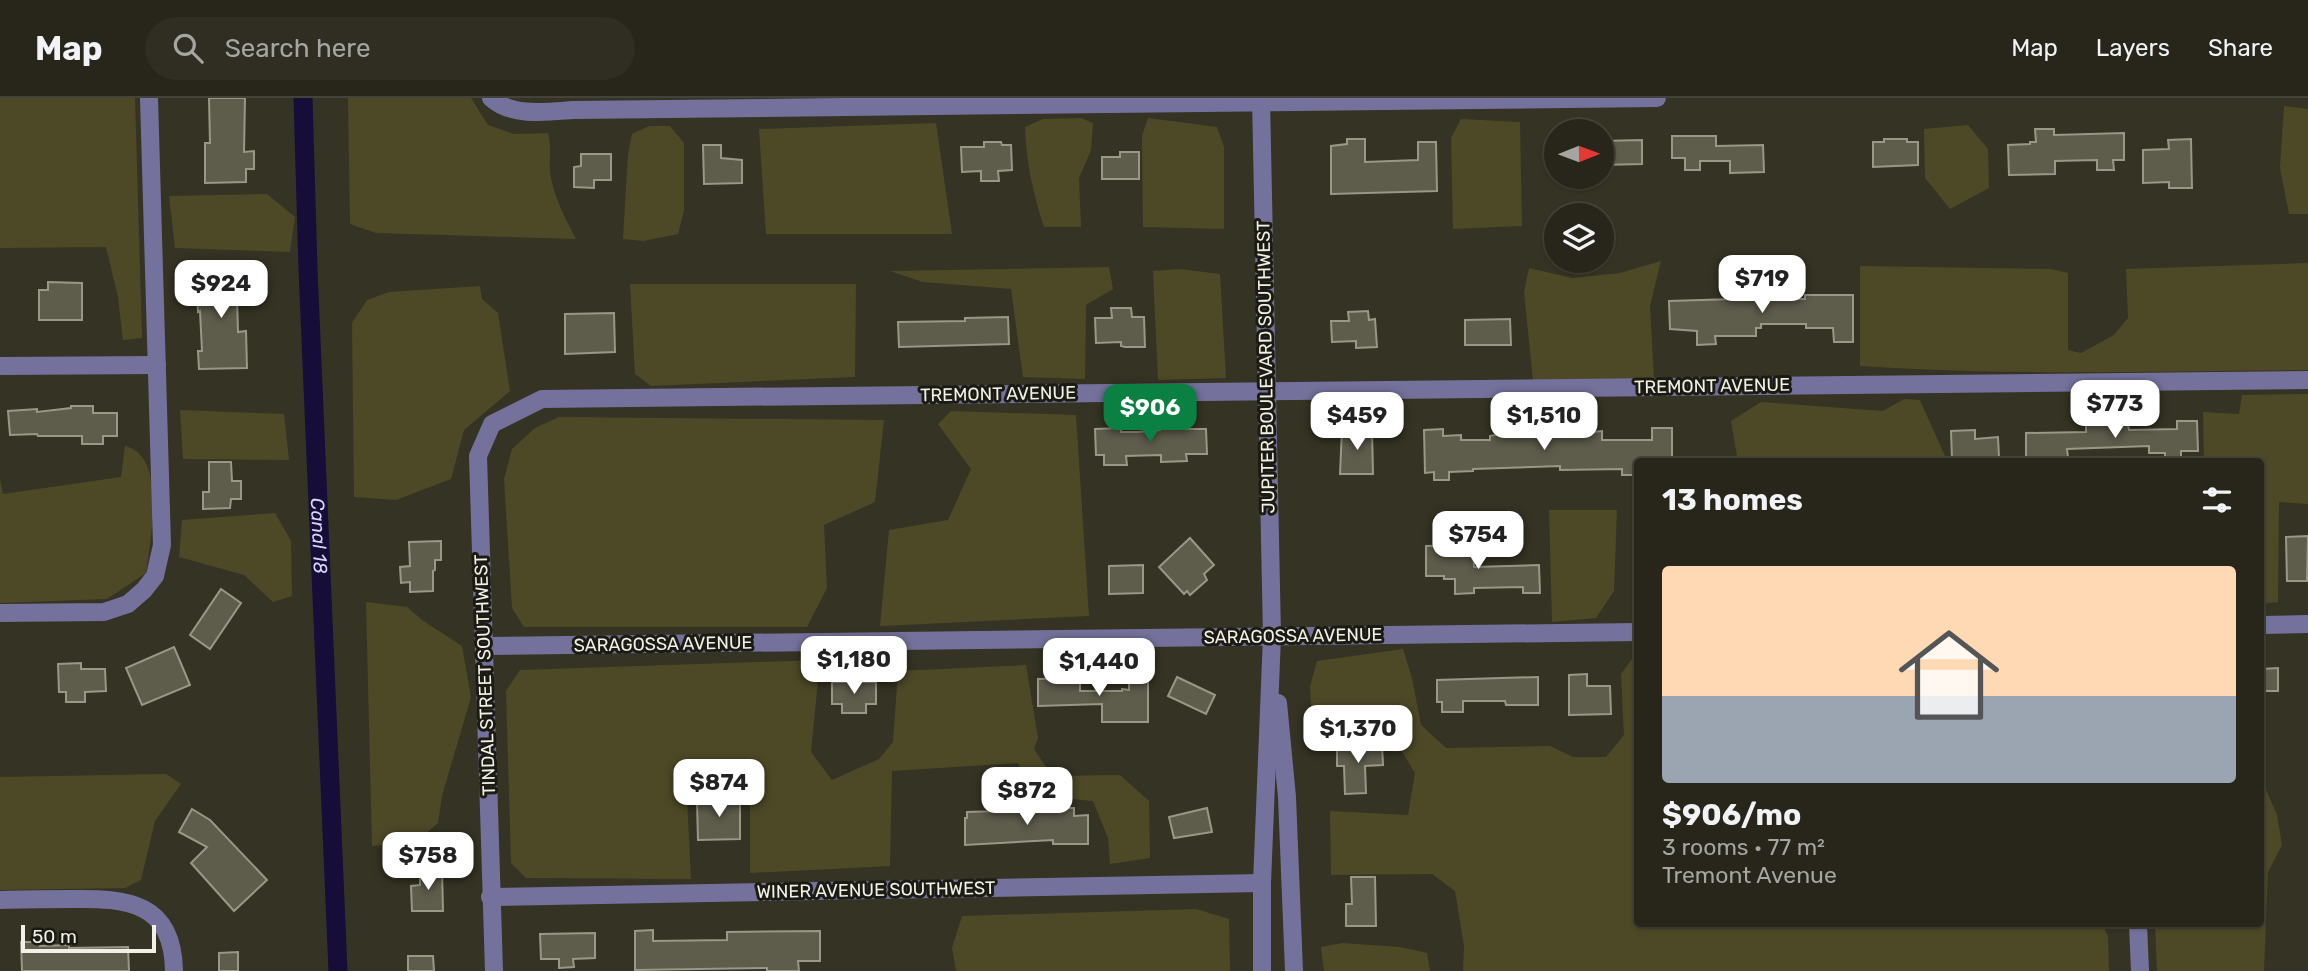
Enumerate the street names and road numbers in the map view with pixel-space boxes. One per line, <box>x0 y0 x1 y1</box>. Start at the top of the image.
street label: JUPITER BOULEVARD SOUTHWEST <box>1252 220 1280 514</box>
street label: TREMONT AVENUE <box>1634 374 1790 398</box>
street label: TREMONT AVENUE <box>920 382 1076 406</box>
street label: TINDAL STREET SOUTHWEST <box>470 554 500 796</box>
street label: SARAGOSSA AVENUE <box>1203 623 1383 649</box>
street label: SARAGOSSA AVENUE <box>573 631 753 657</box>
street label: WINER AVENUE SOUTHWEST <box>756 877 996 903</box>

